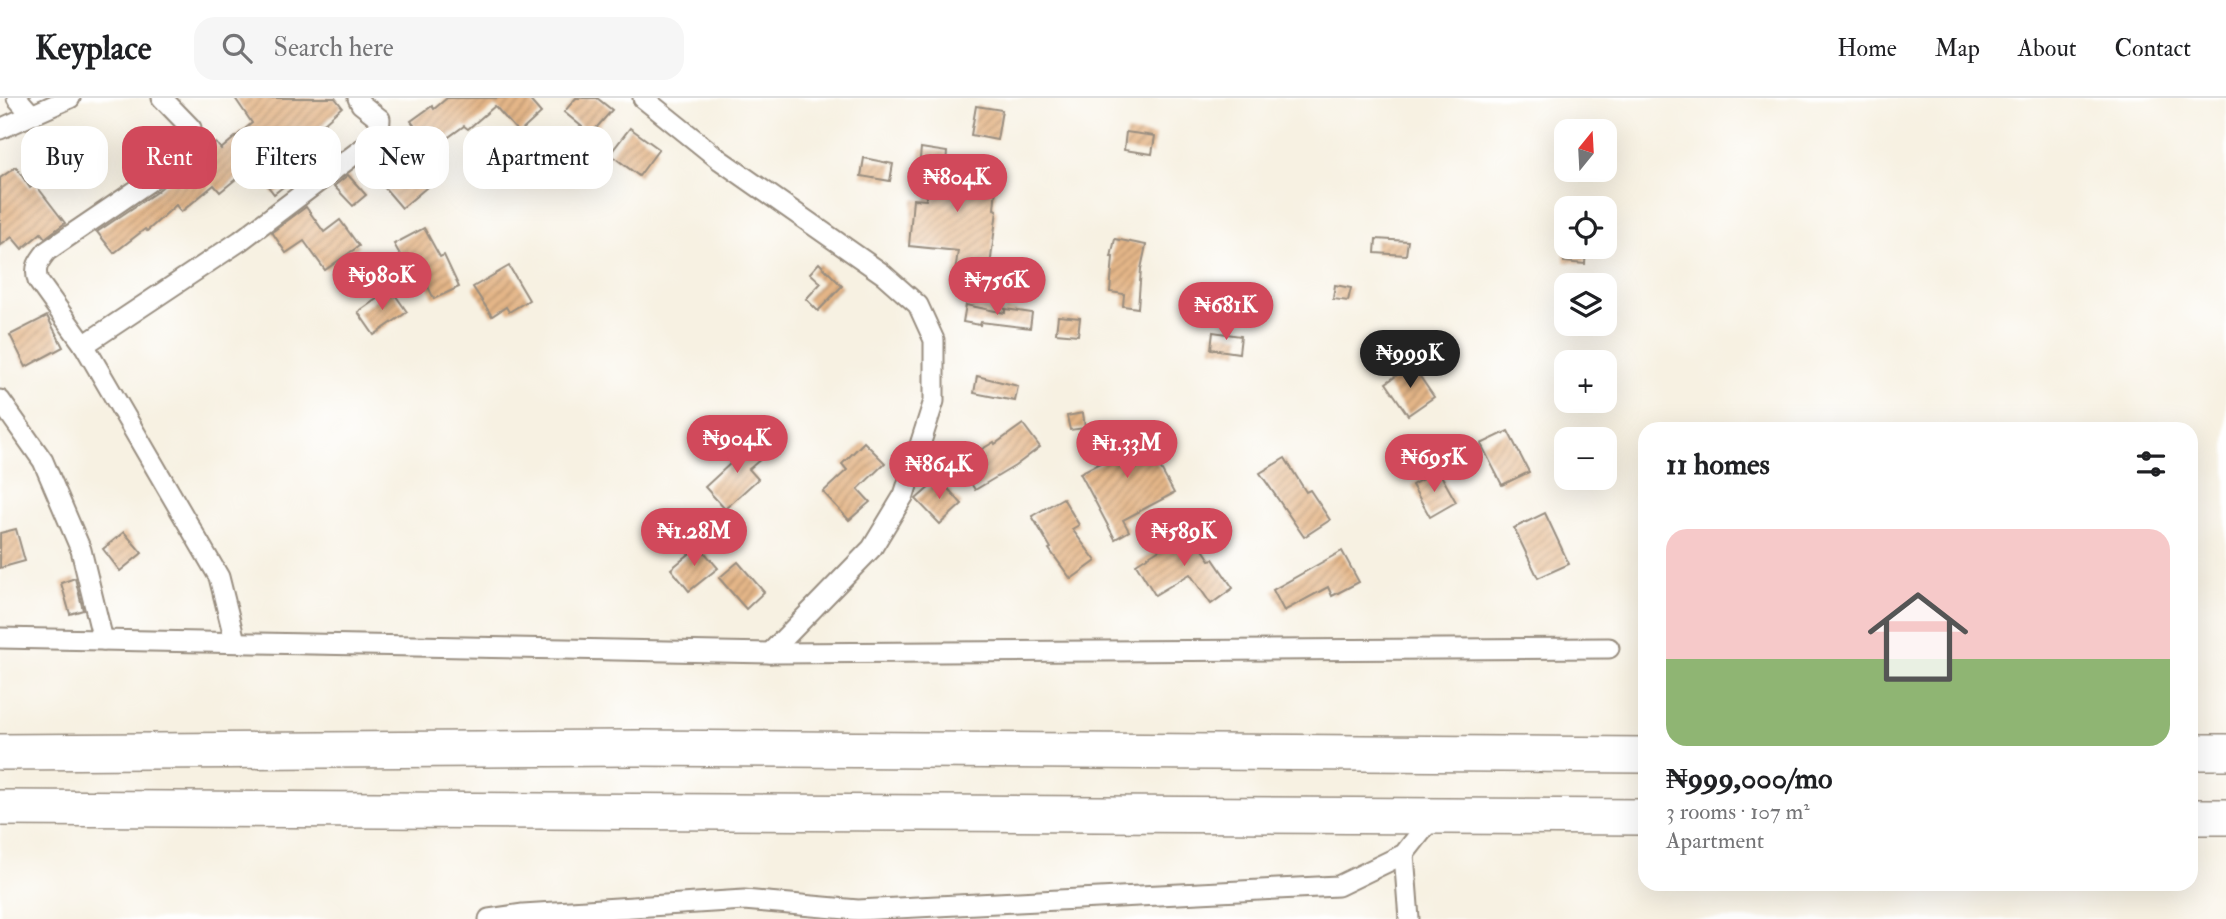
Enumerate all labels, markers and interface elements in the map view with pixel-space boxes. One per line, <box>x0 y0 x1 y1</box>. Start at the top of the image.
search box <box>194 17 684 80</box>
text: Keyplace <box>35 28 152 69</box>
icon: search <box>218 29 256 67</box>
text: Search here <box>274 32 394 64</box>
text: Home <box>1837 33 1897 64</box>
text: Map <box>1935 33 1980 64</box>
text: About <box>2018 33 2077 64</box>
text: Contact <box>2115 33 2191 64</box>
north arrow <box>1554 119 1617 182</box>
map controls <box>1554 119 1617 490</box>
chip: Buy <box>21 126 108 189</box>
chip: Rent <box>122 126 217 189</box>
chip: Filters <box>231 126 341 189</box>
chip: New <box>355 126 449 189</box>
chip: Apartment <box>463 126 613 189</box>
pin: ₦804K <box>908 155 1006 214</box>
text: ₦804K <box>923 162 991 191</box>
button: locate <box>1554 196 1617 259</box>
pin: ₦980K <box>333 252 431 312</box>
pin: ₦756K <box>948 258 1046 317</box>
text: ₦980K <box>348 260 416 289</box>
text: ₦756K <box>965 265 1029 294</box>
button: layers <box>1554 273 1617 336</box>
pin: ₦681K <box>1177 282 1275 342</box>
text: ₦681K <box>1194 290 1258 319</box>
pin: ₦999K <box>1361 330 1459 390</box>
text: ₦999K <box>1376 338 1444 367</box>
button: + <box>1554 350 1617 413</box>
pin: ₦904K <box>688 416 786 475</box>
pin: ₦1.33M <box>1070 420 1184 480</box>
text: ₦904K <box>703 423 771 452</box>
button: − <box>1554 427 1617 490</box>
text: ₦1.33M <box>1092 428 1162 457</box>
pin: ₦695K <box>1385 434 1483 494</box>
pin: ₦864K <box>890 442 988 501</box>
text: ₦695K <box>1401 442 1467 471</box>
icon: filters <box>2132 445 2170 483</box>
text: 11 homes <box>1666 446 1770 483</box>
text: ₦864K <box>905 449 973 478</box>
pin: ₦1.28M <box>637 508 751 568</box>
pin: ₦589K <box>1135 508 1233 568</box>
text: ₦1.28M <box>657 516 731 545</box>
text: ₦589K <box>1151 516 1217 545</box>
icon: home <box>1855 574 1981 700</box>
text: ₦999,000/mo <box>1666 760 1832 797</box>
text: 3 rooms · 107 m² <box>1666 797 1810 826</box>
text: Apartment <box>1666 826 1764 855</box>

